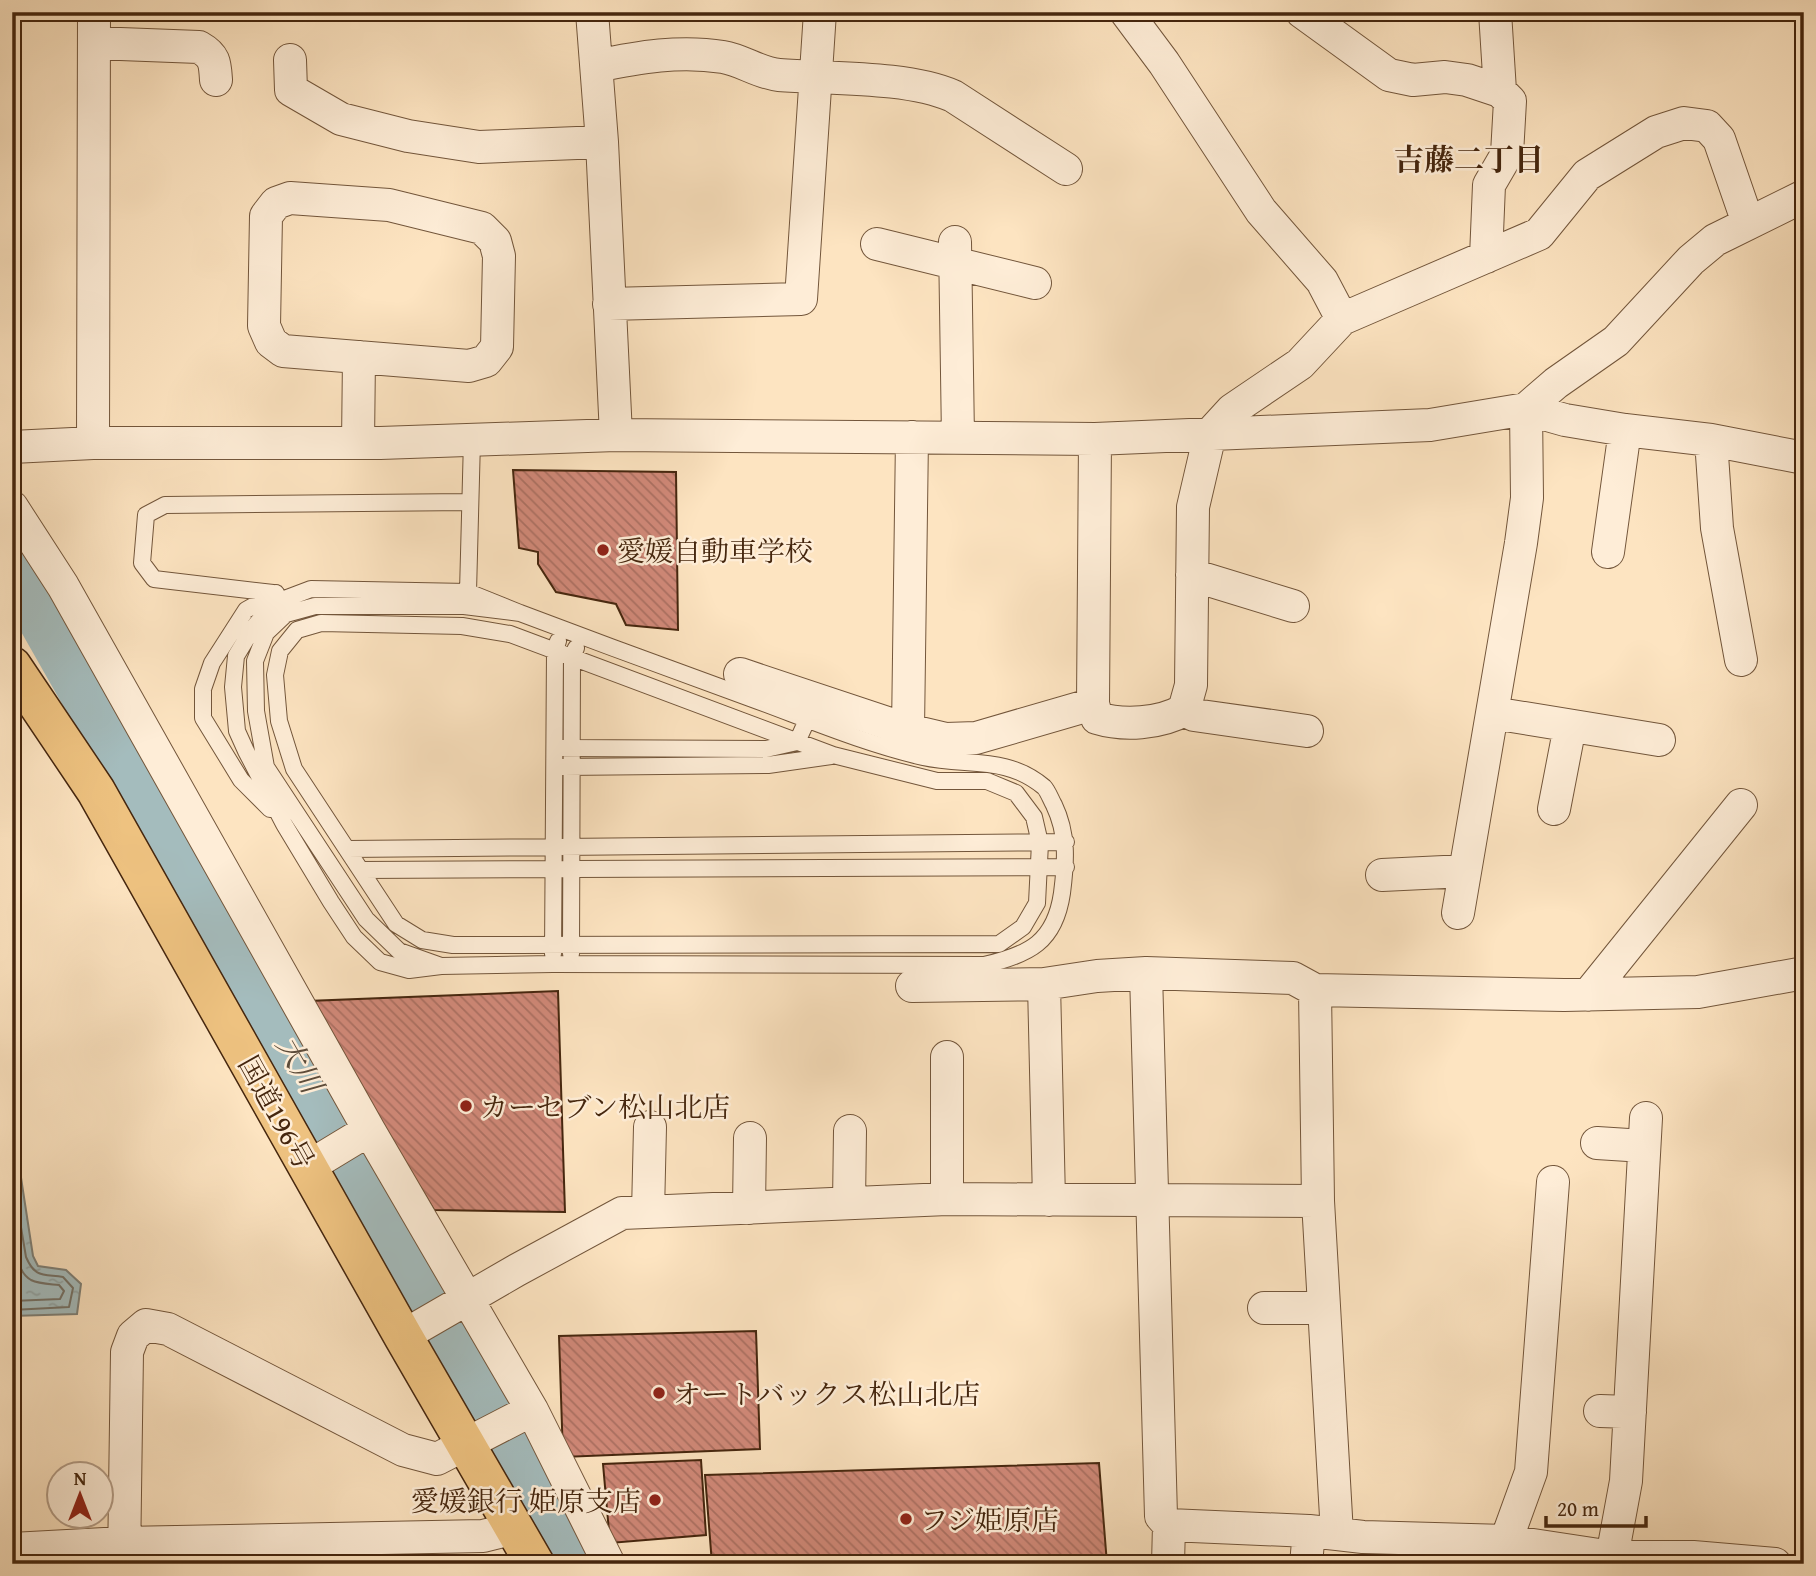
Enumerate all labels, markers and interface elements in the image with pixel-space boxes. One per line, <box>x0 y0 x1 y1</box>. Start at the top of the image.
district label: 吉藤二丁目 <box>1394 137 1544 181</box>
place label: 愛媛自動車学校 <box>617 530 813 571</box>
marker: 愛媛自動車学校 <box>595 542 611 558</box>
water label: 大川 <box>266 1027 336 1104</box>
street label: 国道196号 <box>229 1048 325 1176</box>
place label: カーセブン松山北店 <box>480 1086 730 1127</box>
marker: カーセブン松山北店 <box>458 1098 474 1114</box>
place label: オートバックス松山北店 <box>673 1373 980 1414</box>
marker: オートバックス松山北店 <box>651 1385 667 1401</box>
north arrow <box>46 1460 116 1530</box>
text: N <box>74 1464 87 1492</box>
place label: 愛媛銀行 姫原支店 <box>411 1480 641 1521</box>
scale bar <box>1546 1485 1646 1529</box>
marker: 愛媛銀行 姫原支店 <box>647 1492 663 1508</box>
text: 20 m <box>1557 1493 1599 1524</box>
place label: フジ姫原店 <box>920 1499 1059 1540</box>
marker: フジ姫原店 <box>898 1511 914 1527</box>

